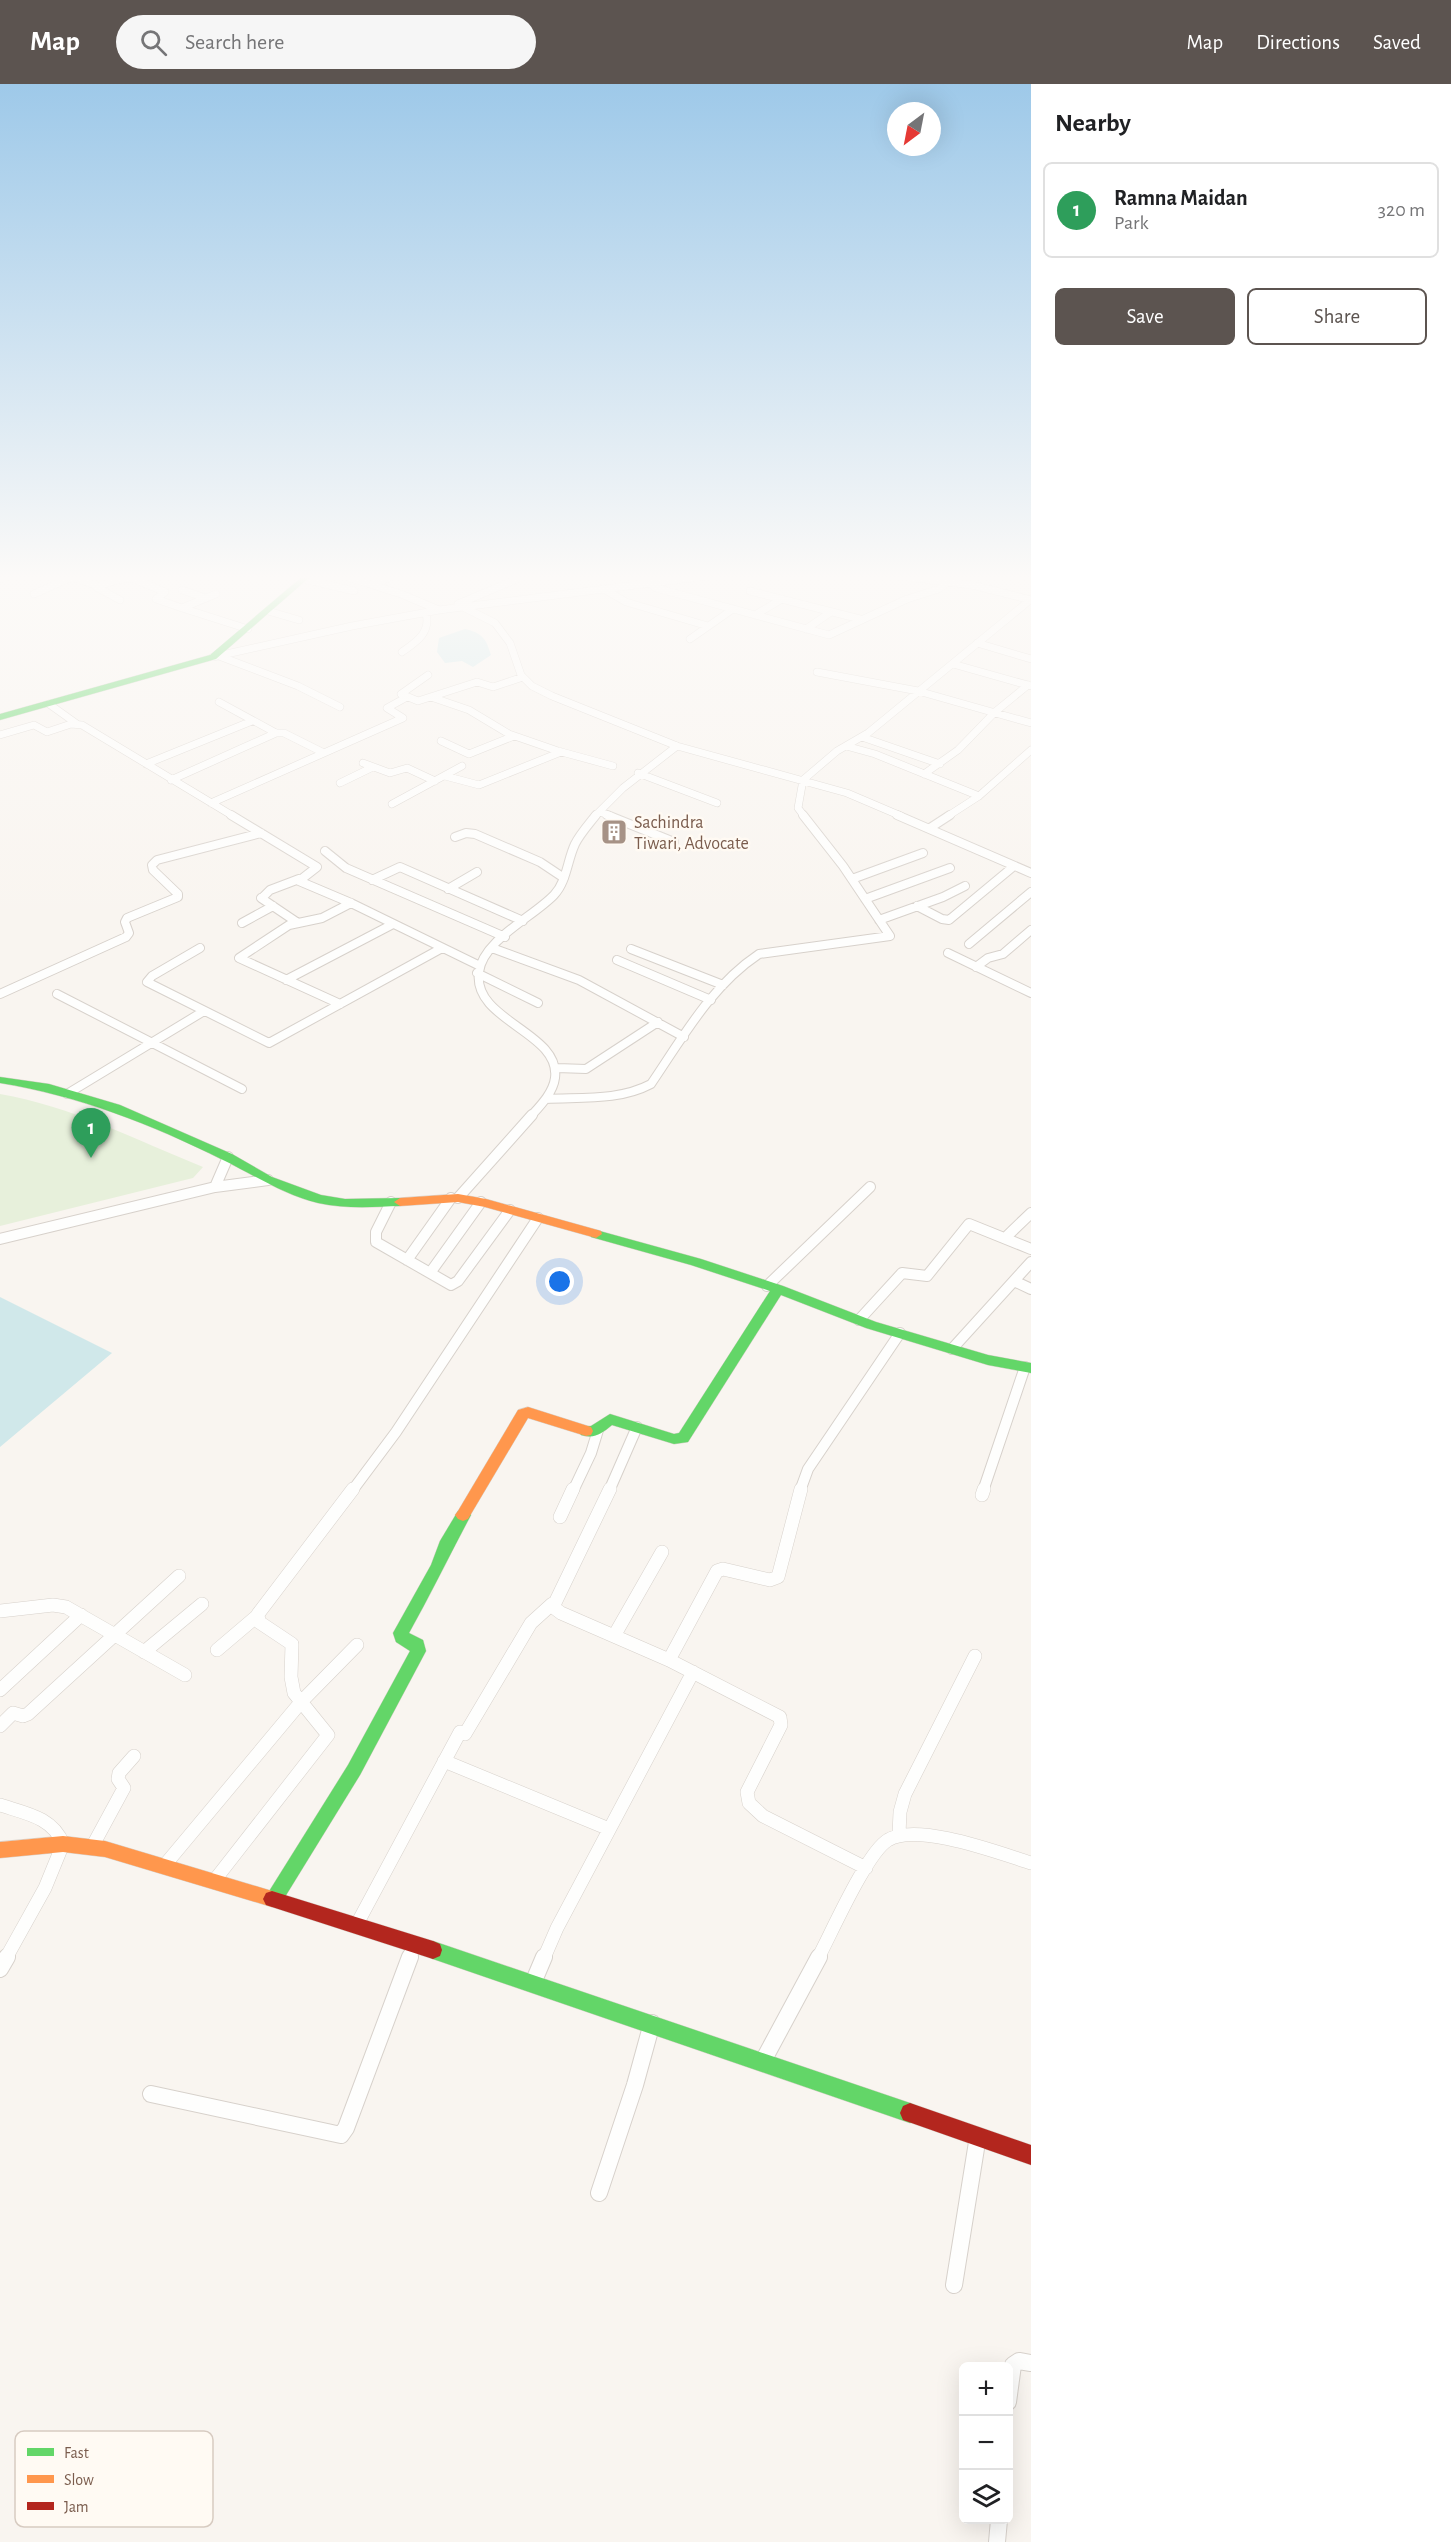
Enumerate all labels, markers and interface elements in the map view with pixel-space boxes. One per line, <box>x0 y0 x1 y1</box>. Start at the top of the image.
search box <box>116 15 536 69</box>
icon: search <box>137 26 170 59</box>
text: Map <box>30 28 80 56</box>
text: Search here <box>185 31 284 53</box>
text: Map <box>1187 32 1223 53</box>
text: Directions <box>1256 32 1340 53</box>
text: Saved <box>1373 32 1421 53</box>
north arrow <box>887 102 941 156</box>
text: Nearby <box>1055 110 1131 136</box>
text: Ramna Maidan <box>1114 187 1248 209</box>
text: 1 <box>1073 200 1080 220</box>
text: 320 m <box>1378 200 1425 220</box>
text: Park <box>1114 213 1149 233</box>
button: Save <box>1055 288 1235 345</box>
button: Share <box>1247 288 1427 345</box>
place label: Sachindra Tiwari, Advocate <box>634 814 749 853</box>
building icon: Sachindra Tiwari, Advocate <box>599 817 629 847</box>
pin: 1 <box>72 1108 110 1158</box>
your location <box>545 1267 574 1296</box>
map controls <box>959 2362 1013 2524</box>
button: + <box>959 2362 1013 2416</box>
button: − <box>959 2416 1013 2470</box>
legend <box>15 2431 213 2527</box>
text: Fast <box>64 2445 89 2461</box>
button: layers <box>959 2470 1013 2524</box>
text: Slow <box>64 2472 94 2488</box>
text: Jam <box>64 2499 89 2515</box>

